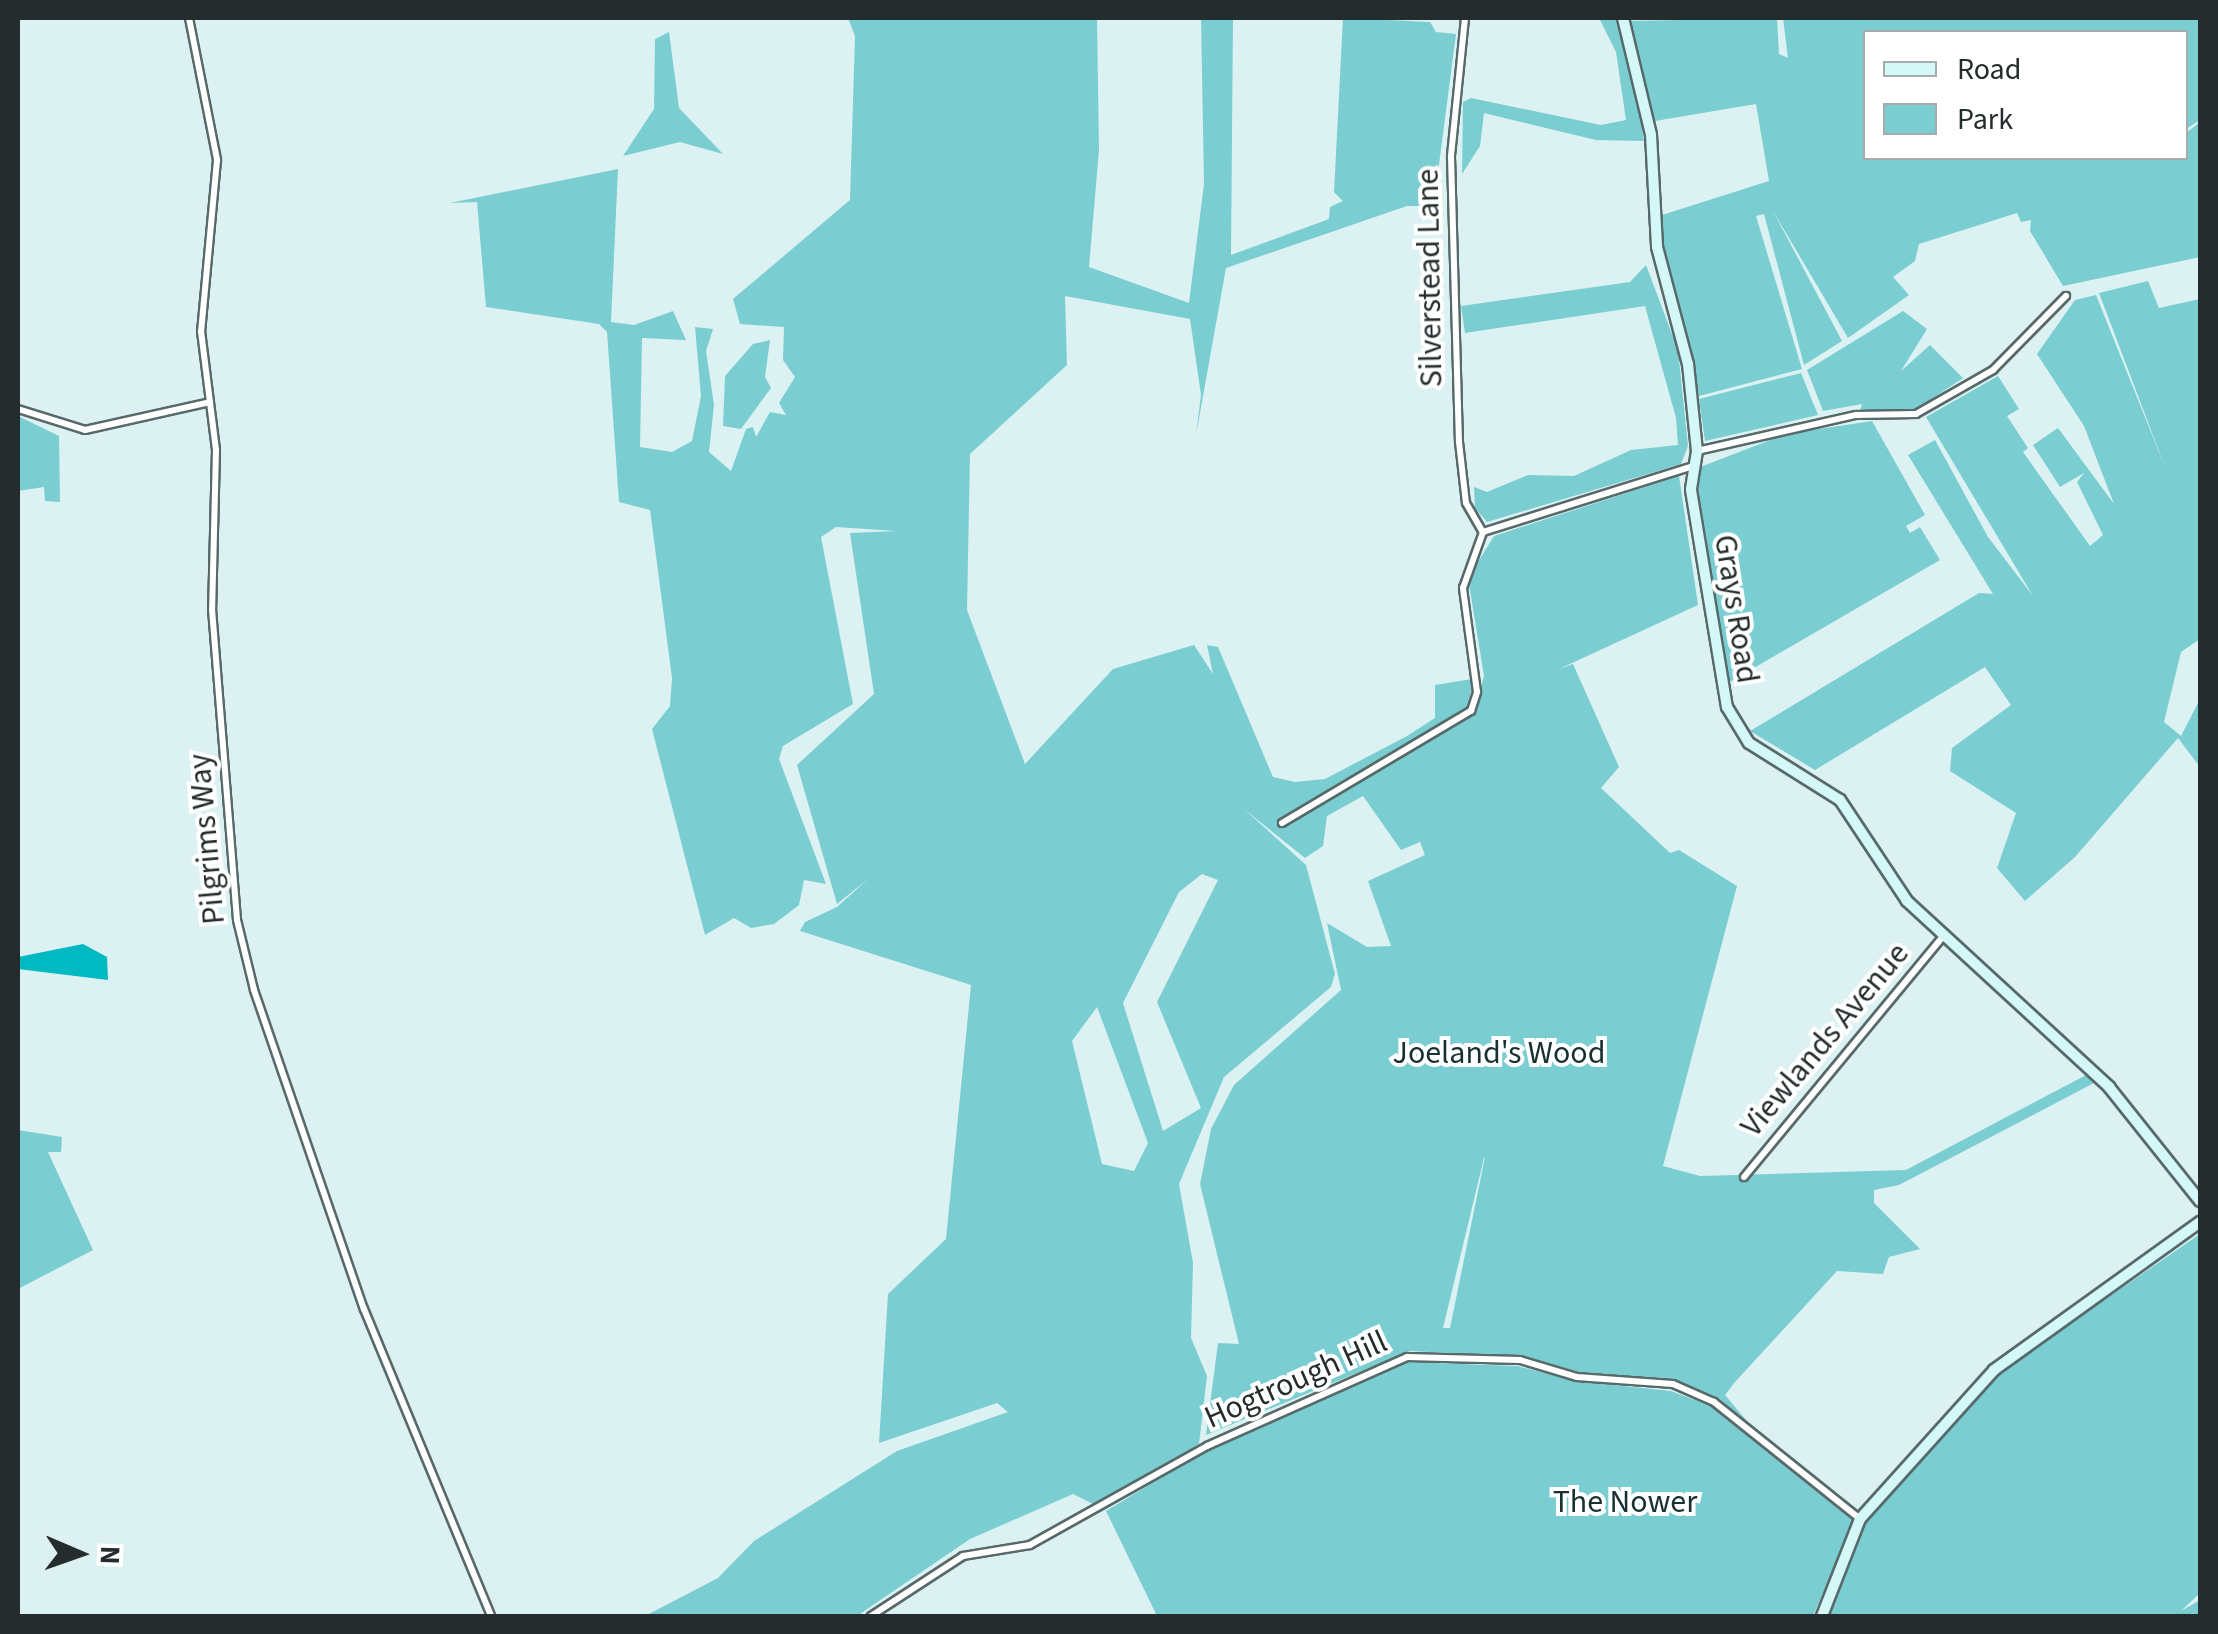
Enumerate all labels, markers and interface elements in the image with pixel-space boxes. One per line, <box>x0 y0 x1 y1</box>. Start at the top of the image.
legend <box>1863 30 2188 160</box>
text: Road <box>1957 48 2021 91</box>
text: Park <box>1957 98 2013 141</box>
street label: Silverstead Lane <box>1409 168 1451 388</box>
street label: Grays Road <box>1705 532 1767 686</box>
street label: Pilgrims Way <box>180 752 234 926</box>
street label: Viewlands Avenue <box>1733 935 1917 1145</box>
park label: Joeland's Wood <box>1393 1034 1605 1072</box>
street label: Hogtrough Hill <box>1199 1323 1393 1437</box>
park label: The Nower <box>1553 1483 1697 1521</box>
north arrow <box>30 1504 130 1604</box>
text: N <box>90 1545 130 1565</box>

